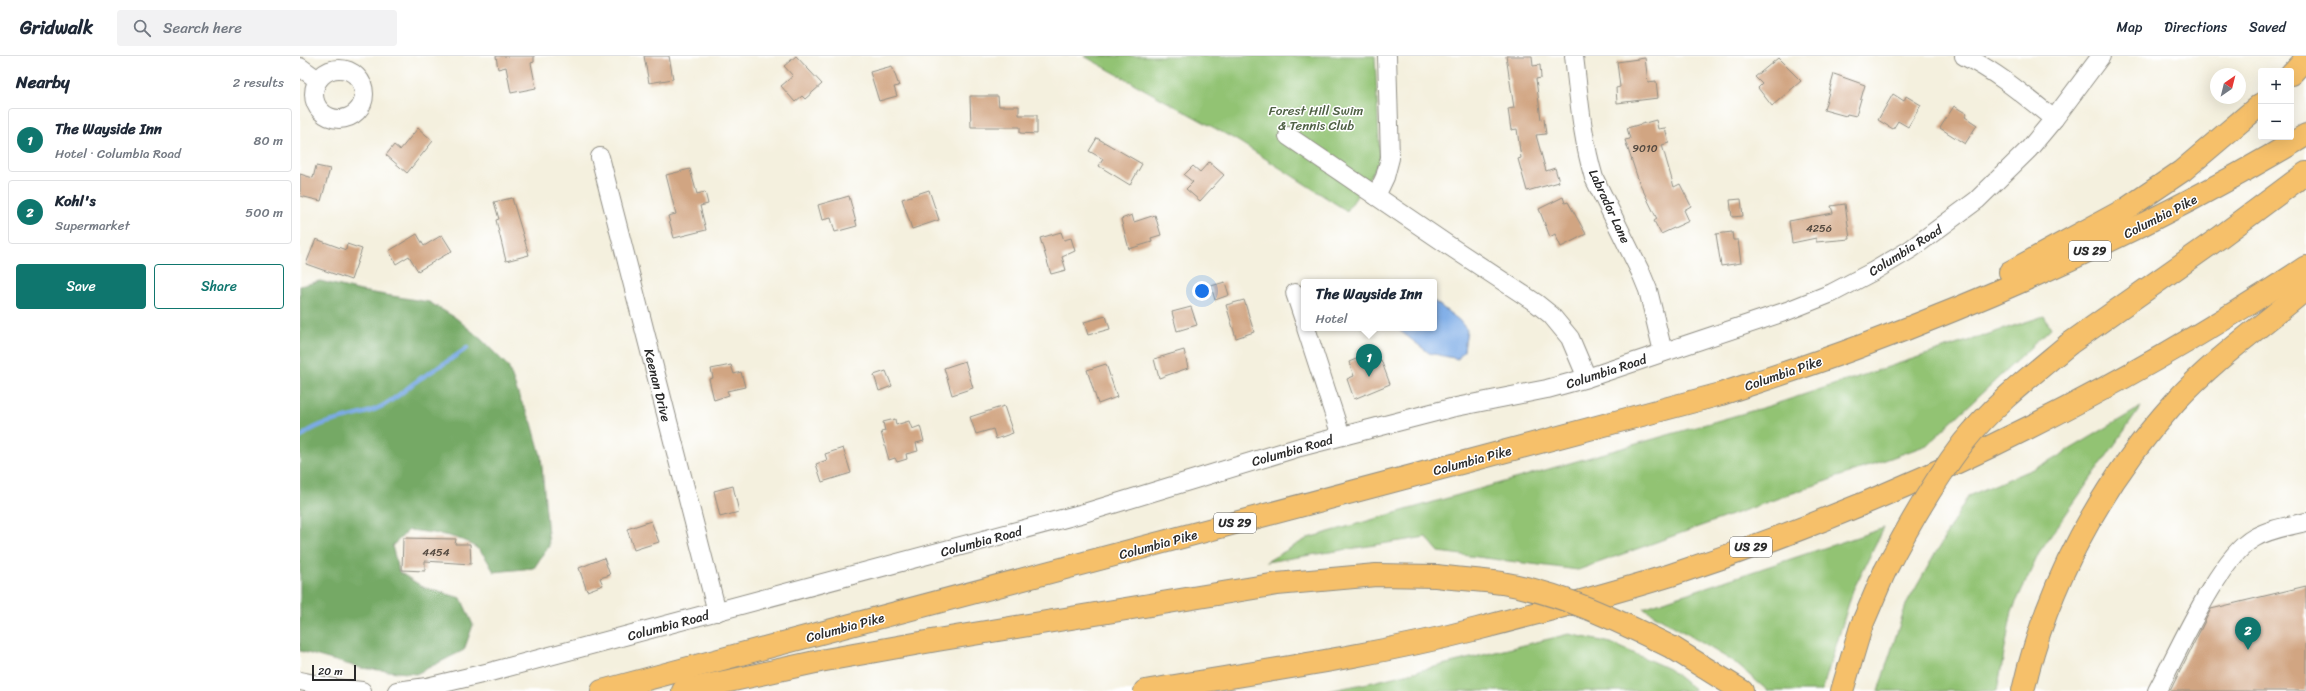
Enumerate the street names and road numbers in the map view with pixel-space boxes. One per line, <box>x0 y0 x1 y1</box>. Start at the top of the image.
street label: Labrador Lane <box>1582 165 1637 247</box>
street label: Columbia Pike <box>2119 188 2201 245</box>
street label: Columbia Road <box>1864 218 1948 282</box>
road number: US 29 <box>2069 241 2111 261</box>
street label: Keenan Drive <box>637 346 678 424</box>
street label: Columbia Road <box>1563 347 1651 395</box>
street label: Columbia Pike <box>1741 350 1825 397</box>
street label: Columbia Road <box>1249 428 1337 473</box>
street label: Columbia Pike <box>1430 439 1514 482</box>
road number: US 29 <box>1214 513 1256 533</box>
street label: Columbia Road <box>938 519 1026 563</box>
street label: Columbia Pike <box>1116 523 1200 566</box>
road number: US 29 <box>1730 537 1772 557</box>
street label: Columbia Road <box>625 603 713 647</box>
street label: Columbia Pike <box>803 606 887 649</box>

